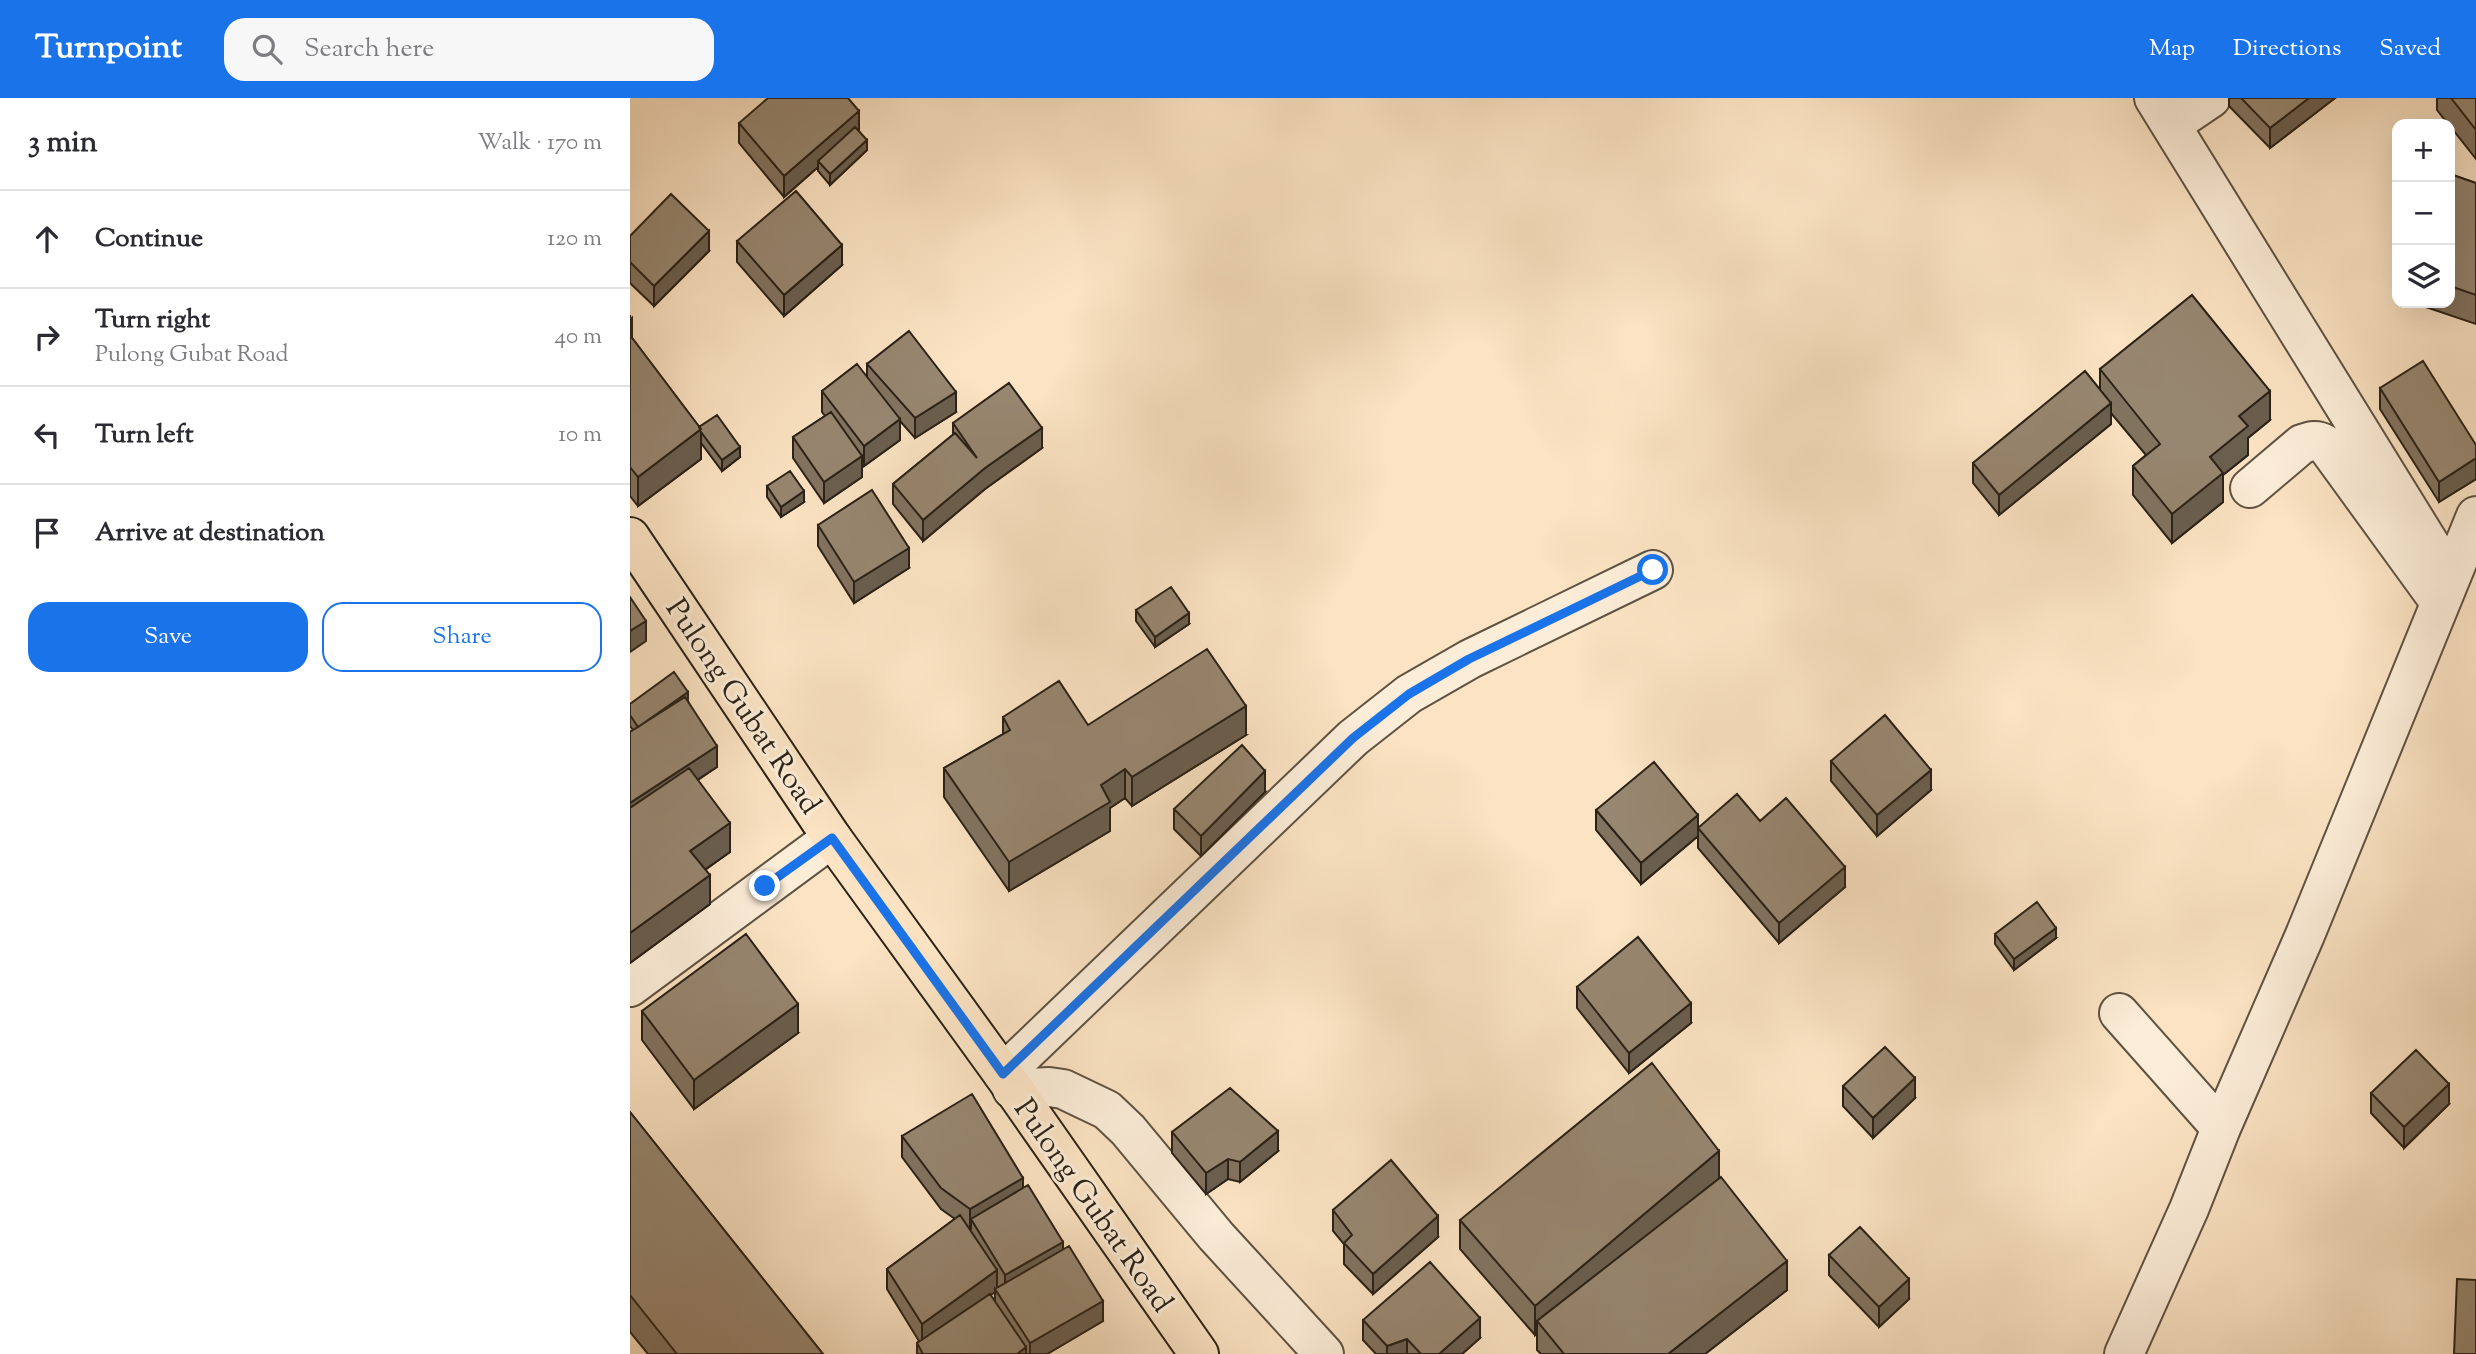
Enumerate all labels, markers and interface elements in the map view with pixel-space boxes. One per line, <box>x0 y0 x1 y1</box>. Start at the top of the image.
search box <box>224 18 714 81</box>
text: Turnpoint <box>35 25 182 73</box>
icon: search <box>248 30 286 68</box>
text: Search here <box>304 31 434 68</box>
text: Map <box>2149 32 2195 66</box>
text: Directions <box>2233 32 2341 66</box>
text: Saved <box>2379 32 2441 66</box>
map controls <box>2392 119 2455 308</box>
button: + <box>2392 119 2455 182</box>
text: 3 min <box>28 122 98 165</box>
text: Walk · 170 m <box>477 127 602 160</box>
button: − <box>2392 182 2455 245</box>
icon: ahead <box>28 220 66 258</box>
text: Continue <box>95 221 203 258</box>
text: 120 m <box>547 223 602 256</box>
button: layers <box>2392 245 2455 308</box>
text: Turn right <box>95 302 210 339</box>
icon: right <box>28 318 66 356</box>
text: 40 m <box>555 321 602 354</box>
text: Pulong Gubat Road <box>95 339 288 372</box>
icon: left <box>28 416 66 454</box>
text: Turn left <box>95 417 194 454</box>
text: 10 m <box>558 419 602 452</box>
icon: arrive <box>28 514 66 552</box>
text: Arrive at destination <box>95 515 325 552</box>
route start <box>1637 554 1668 585</box>
street label: Pulong Gubat Road <box>654 591 830 824</box>
button: Save <box>28 602 308 672</box>
button: Share <box>322 602 602 672</box>
route end <box>749 870 780 901</box>
street label: Pulong Gubat Road <box>1002 1091 1182 1322</box>

